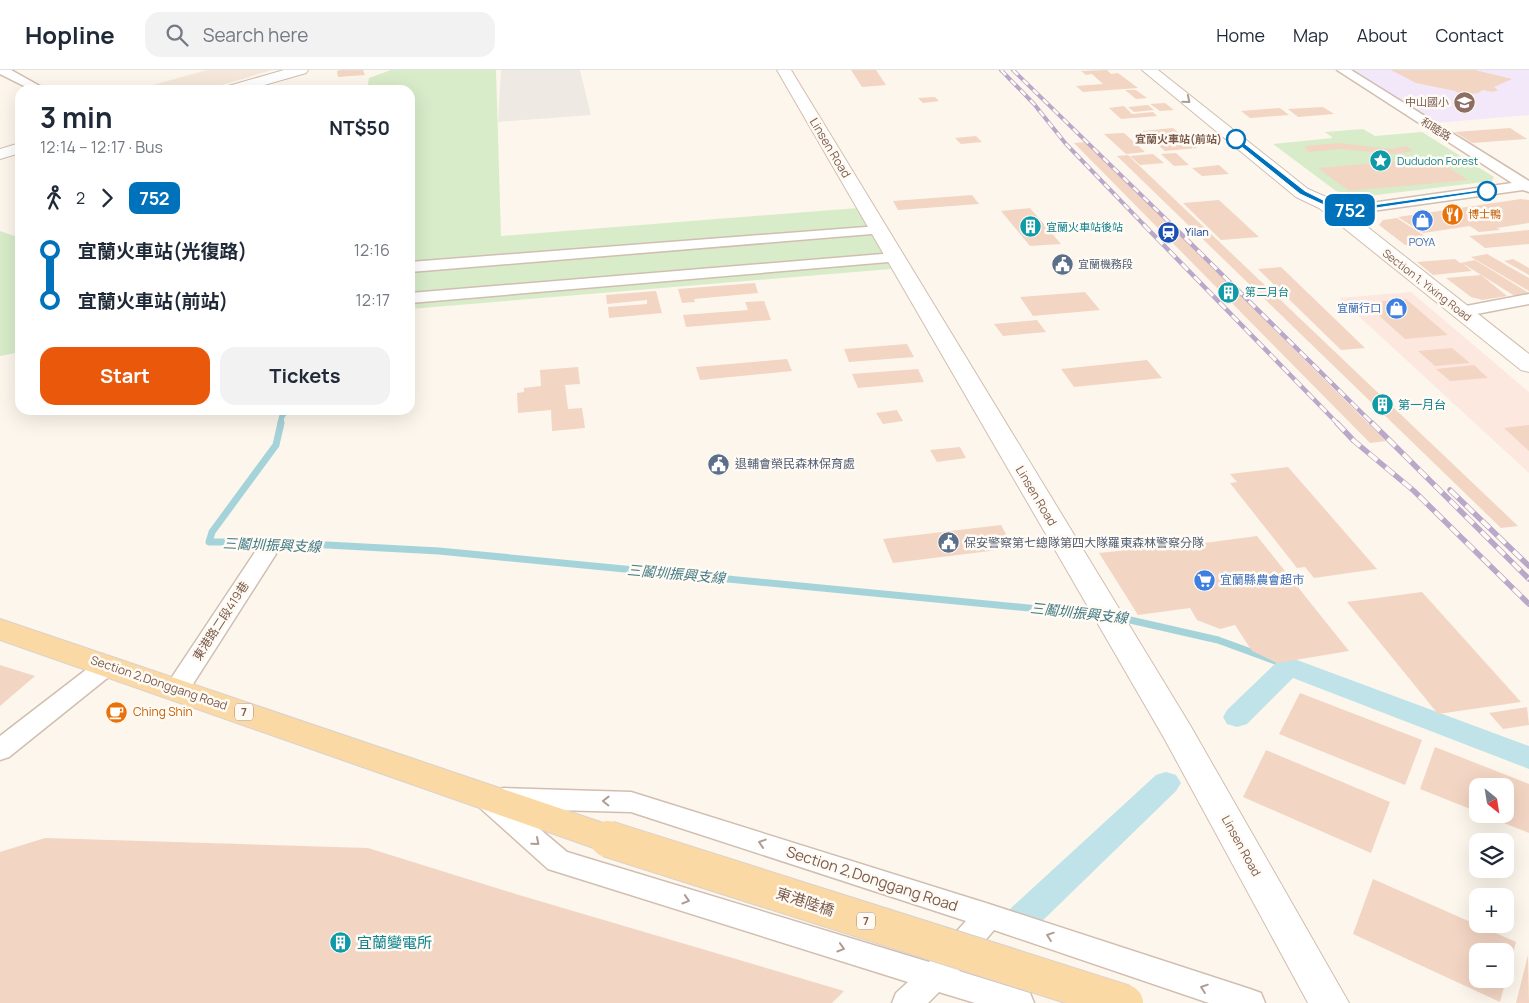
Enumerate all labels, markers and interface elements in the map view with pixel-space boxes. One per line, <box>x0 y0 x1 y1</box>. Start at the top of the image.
search box <box>145 12 495 57</box>
text: Hopline <box>25 18 115 51</box>
icon: search <box>163 21 191 49</box>
text: Search here <box>203 22 308 48</box>
text: Home <box>1216 23 1265 47</box>
text: Map <box>1293 23 1329 47</box>
text: About <box>1357 23 1407 47</box>
text: Contact <box>1435 23 1504 47</box>
school or university icon: 中山國小 <box>1453 90 1477 114</box>
place label: 中山國小 <box>1405 94 1449 109</box>
one-way arrow <box>1181 95 1190 103</box>
text: 3 min <box>40 98 112 136</box>
street label: 和睦路 <box>1418 113 1454 144</box>
text: NT$50 <box>329 115 390 141</box>
street label: Linsen Road <box>806 115 855 181</box>
marker: 宜蘭火車站(前站) <box>1226 129 1246 149</box>
place label: 宜蘭火車站(前站) <box>1135 131 1222 146</box>
text: 12:14 – 12:17 · Bus <box>40 136 163 158</box>
place icon: Dududon Forest <box>1369 149 1393 173</box>
place label: Dududon Forest <box>1397 153 1478 168</box>
unlabelled marker <box>1477 181 1497 201</box>
icon: walk <box>40 184 68 212</box>
icon: forward <box>93 184 121 212</box>
text: 752 <box>139 186 170 210</box>
text: 2 <box>76 187 85 209</box>
line badge: 752 <box>1321 194 1379 226</box>
text: 752 <box>1335 198 1365 222</box>
restaurant icon: 博士鴨 <box>1440 202 1464 226</box>
place label: 博士鴨 <box>1468 206 1501 221</box>
shop icon: POYA <box>1410 209 1434 233</box>
building icon: 宜蘭火車站後站 <box>1018 215 1042 239</box>
place label: 宜蘭火車站後站 <box>1046 219 1123 234</box>
station icon: Yilan <box>1157 220 1181 244</box>
place label: Yilan <box>1185 224 1209 239</box>
place label: POYA <box>1409 234 1435 249</box>
text: 宜蘭火車站(光復路) <box>78 238 247 264</box>
text: 12:16 <box>354 239 390 261</box>
street label: Section 1, Yixing Road <box>1380 245 1475 324</box>
public building icon: 宜蘭機務段 <box>1050 252 1074 276</box>
place label: 宜蘭機務段 <box>1078 256 1133 271</box>
building icon: 第二月台 <box>1217 280 1241 304</box>
place label: 第二月台 <box>1245 284 1289 299</box>
text: 宜蘭火車站(前站) <box>78 288 228 314</box>
text: 12:17 <box>356 289 390 311</box>
shop icon: 宜蘭行口 <box>1385 296 1409 320</box>
place label: 宜蘭行口 <box>1337 300 1381 315</box>
button: Start <box>40 347 210 405</box>
button: Tickets <box>220 347 390 405</box>
building icon: 第一月台 <box>1370 393 1394 417</box>
place label: 第一月台 <box>1398 396 1446 413</box>
public building icon: 退輔會榮民森林保育處 <box>707 452 731 476</box>
place label: 退輔會榮民森林保育處 <box>735 455 855 472</box>
street label: Linsen Road <box>1012 463 1061 529</box>
public building icon: 保安警察第七總隊第四大隊羅東森林警察分隊 <box>936 531 960 555</box>
water label: 三鬮圳振興支線 <box>223 533 323 556</box>
place label: 保安警察第七總隊第四大隊羅東森林警察分隊 <box>964 534 1204 551</box>
water label: 三鬮圳振興支線 <box>626 560 728 587</box>
supermarket icon: 宜蘭縣農會超市 <box>1192 568 1216 592</box>
place label: 宜蘭縣農會超市 <box>1220 571 1304 588</box>
street label: 東港路二段419巷 <box>189 578 253 664</box>
water label: 三鬮圳振興支線 <box>1029 598 1131 627</box>
street label: Section 2,Donggang Road <box>89 651 230 714</box>
cafe icon: Ching Shin <box>105 700 129 724</box>
place label: Ching Shin <box>133 703 193 720</box>
road number: 7 <box>235 704 253 720</box>
north arrow <box>1469 778 1514 822</box>
map controls <box>1469 778 1514 988</box>
one-way arrow <box>602 796 610 806</box>
street label: Linsen Road <box>1218 812 1265 879</box>
button: layers <box>1469 833 1514 878</box>
one-way arrow <box>531 836 540 845</box>
one-way arrow <box>758 839 767 849</box>
street label: Section 2,Donggang Road <box>784 841 961 916</box>
street label: 東港陸橋 <box>773 882 837 921</box>
button: + <box>1469 888 1514 933</box>
one-way arrow <box>681 895 689 905</box>
road number: 7 <box>857 912 875 929</box>
building icon: 宜蘭變電所 <box>329 931 353 955</box>
place label: 宜蘭變電所 <box>357 932 432 953</box>
one-way arrow <box>1046 932 1055 942</box>
one-way arrow <box>836 943 844 953</box>
button: − <box>1469 943 1514 988</box>
one-way arrow <box>1200 983 1209 993</box>

